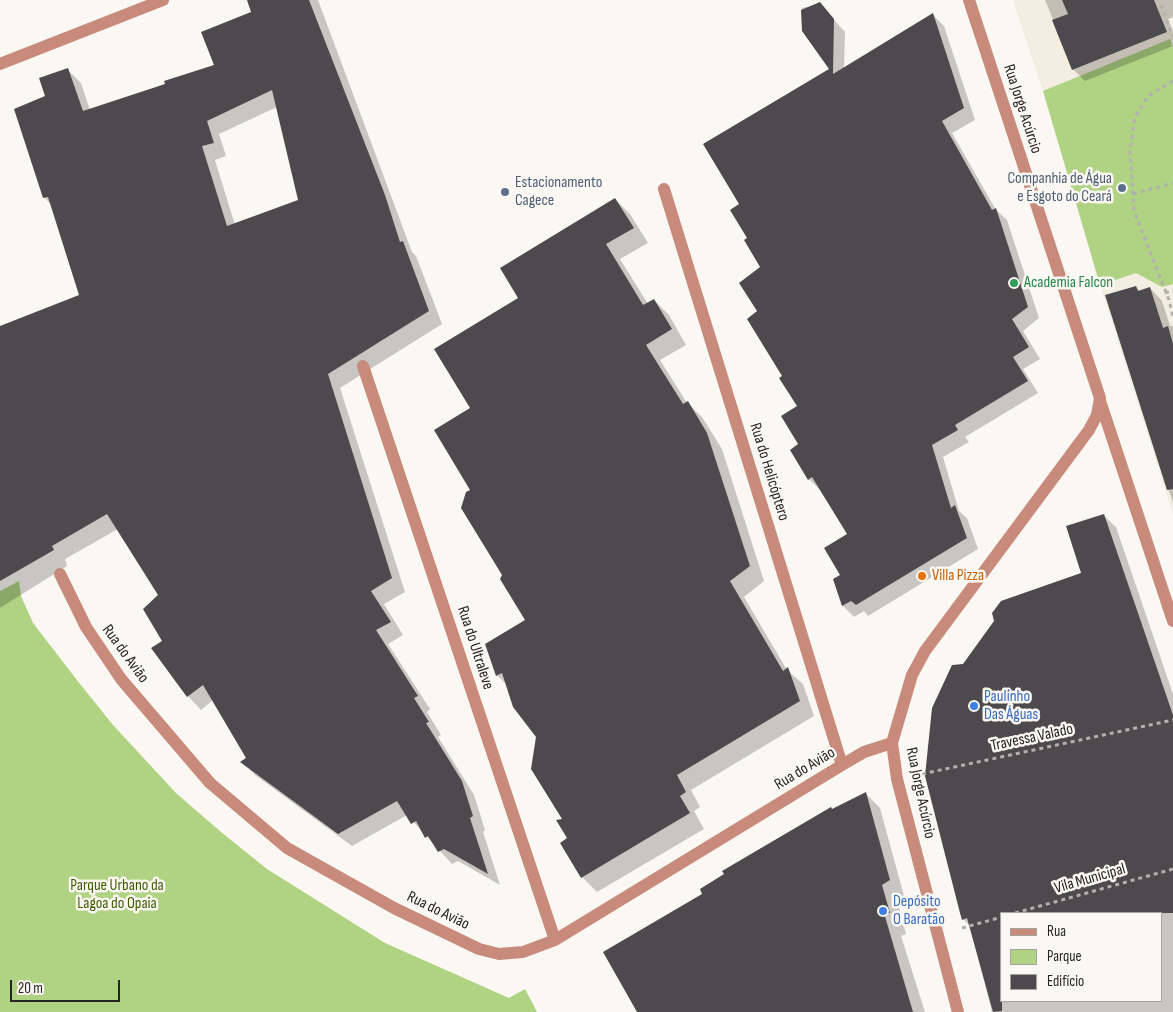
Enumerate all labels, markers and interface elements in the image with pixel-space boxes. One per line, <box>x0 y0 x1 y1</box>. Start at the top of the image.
street label: Rua Jorge Acúrcio <box>999 62 1045 156</box>
place label: Companhia de Água e Esgoto do Ceará <box>1007 169 1112 207</box>
place label: Estacionamento Cagece <box>515 173 602 211</box>
marker: Companhia de Água e Esgoto do Ceará <box>1116 182 1128 194</box>
marker: Estacionamento Cagece <box>499 186 511 198</box>
place label: Academia Falcon <box>1024 273 1113 293</box>
marker: Academia Falcon <box>1008 277 1020 289</box>
street label: Rua do Helicóptero <box>745 421 793 523</box>
place label: Villa Pizza <box>932 566 984 586</box>
marker: Villa Pizza <box>916 570 928 582</box>
street label: Rua do Ultraleve <box>452 604 498 692</box>
street label: Rua do Avião <box>97 621 153 687</box>
place label: Paulinho Das Águas <box>984 687 1038 725</box>
marker: Paulinho Das Águas <box>968 700 980 712</box>
street label: Travessa Valado <box>989 720 1075 756</box>
street label: Rua do Avião <box>771 743 839 795</box>
street label: Rua Jorge Acúrcio <box>901 746 939 840</box>
street label: Vila Municipal <box>1052 860 1128 898</box>
park label: Parque Urbano da Lagoa do Opaia <box>70 876 164 914</box>
street label: Rua do Avião <box>404 888 472 934</box>
place label: Depósito O Baratão <box>893 892 945 930</box>
marker: Depósito O Baratão <box>877 905 889 917</box>
legend <box>1000 912 1163 1002</box>
text: Rua <box>1047 922 1066 941</box>
text: Parque <box>1047 947 1082 966</box>
scale bar <box>12 970 122 1002</box>
text: Edifício <box>1047 972 1084 991</box>
text: 20 m <box>18 979 43 998</box>

